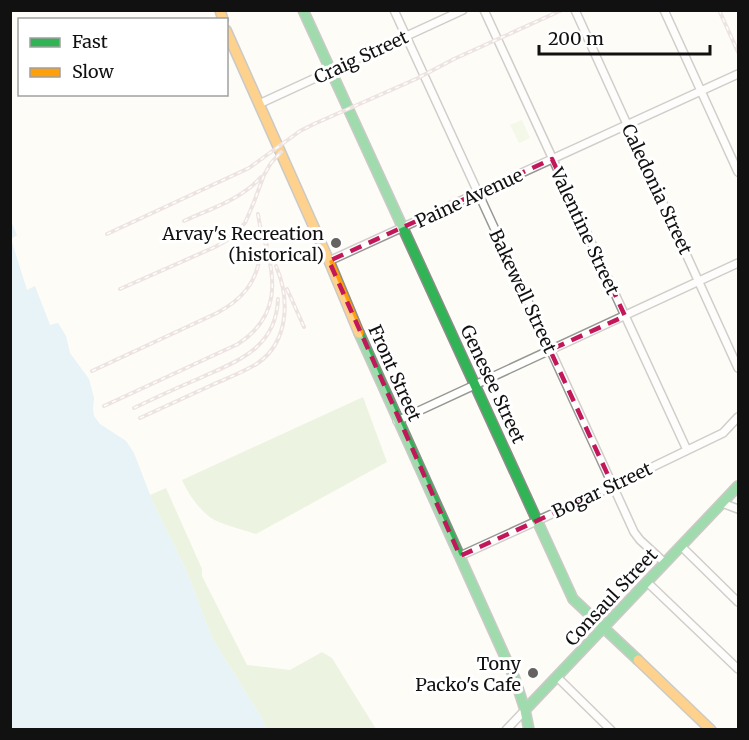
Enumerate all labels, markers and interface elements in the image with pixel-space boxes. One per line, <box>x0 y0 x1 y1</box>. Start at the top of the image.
legend <box>18 18 228 96</box>
scale bar <box>539 18 710 56</box>
street label: Craig Street <box>310 25 412 89</box>
text: 200 m <box>548 27 604 50</box>
text: Fast <box>72 30 108 53</box>
text: Slow <box>72 60 115 83</box>
street label: Caledonia Street <box>617 120 697 258</box>
street label: Paine Avenue <box>412 163 526 233</box>
street label: Valentine Street <box>545 163 624 298</box>
place label: Arvay's Recreation (historical) <box>161 222 324 266</box>
street label: Bakewell Street <box>484 225 562 357</box>
marker: Arvay's Recreation (historical) <box>329 236 343 250</box>
street label: Front Street <box>364 321 426 425</box>
street label: Genesee Street <box>456 321 530 447</box>
street label: Bogar Street <box>548 457 656 523</box>
street label: Consaul Street <box>560 543 662 651</box>
place label: Tony Packo's Cafe <box>415 652 522 696</box>
marker: Tony Packo's Cafe <box>526 666 540 680</box>

